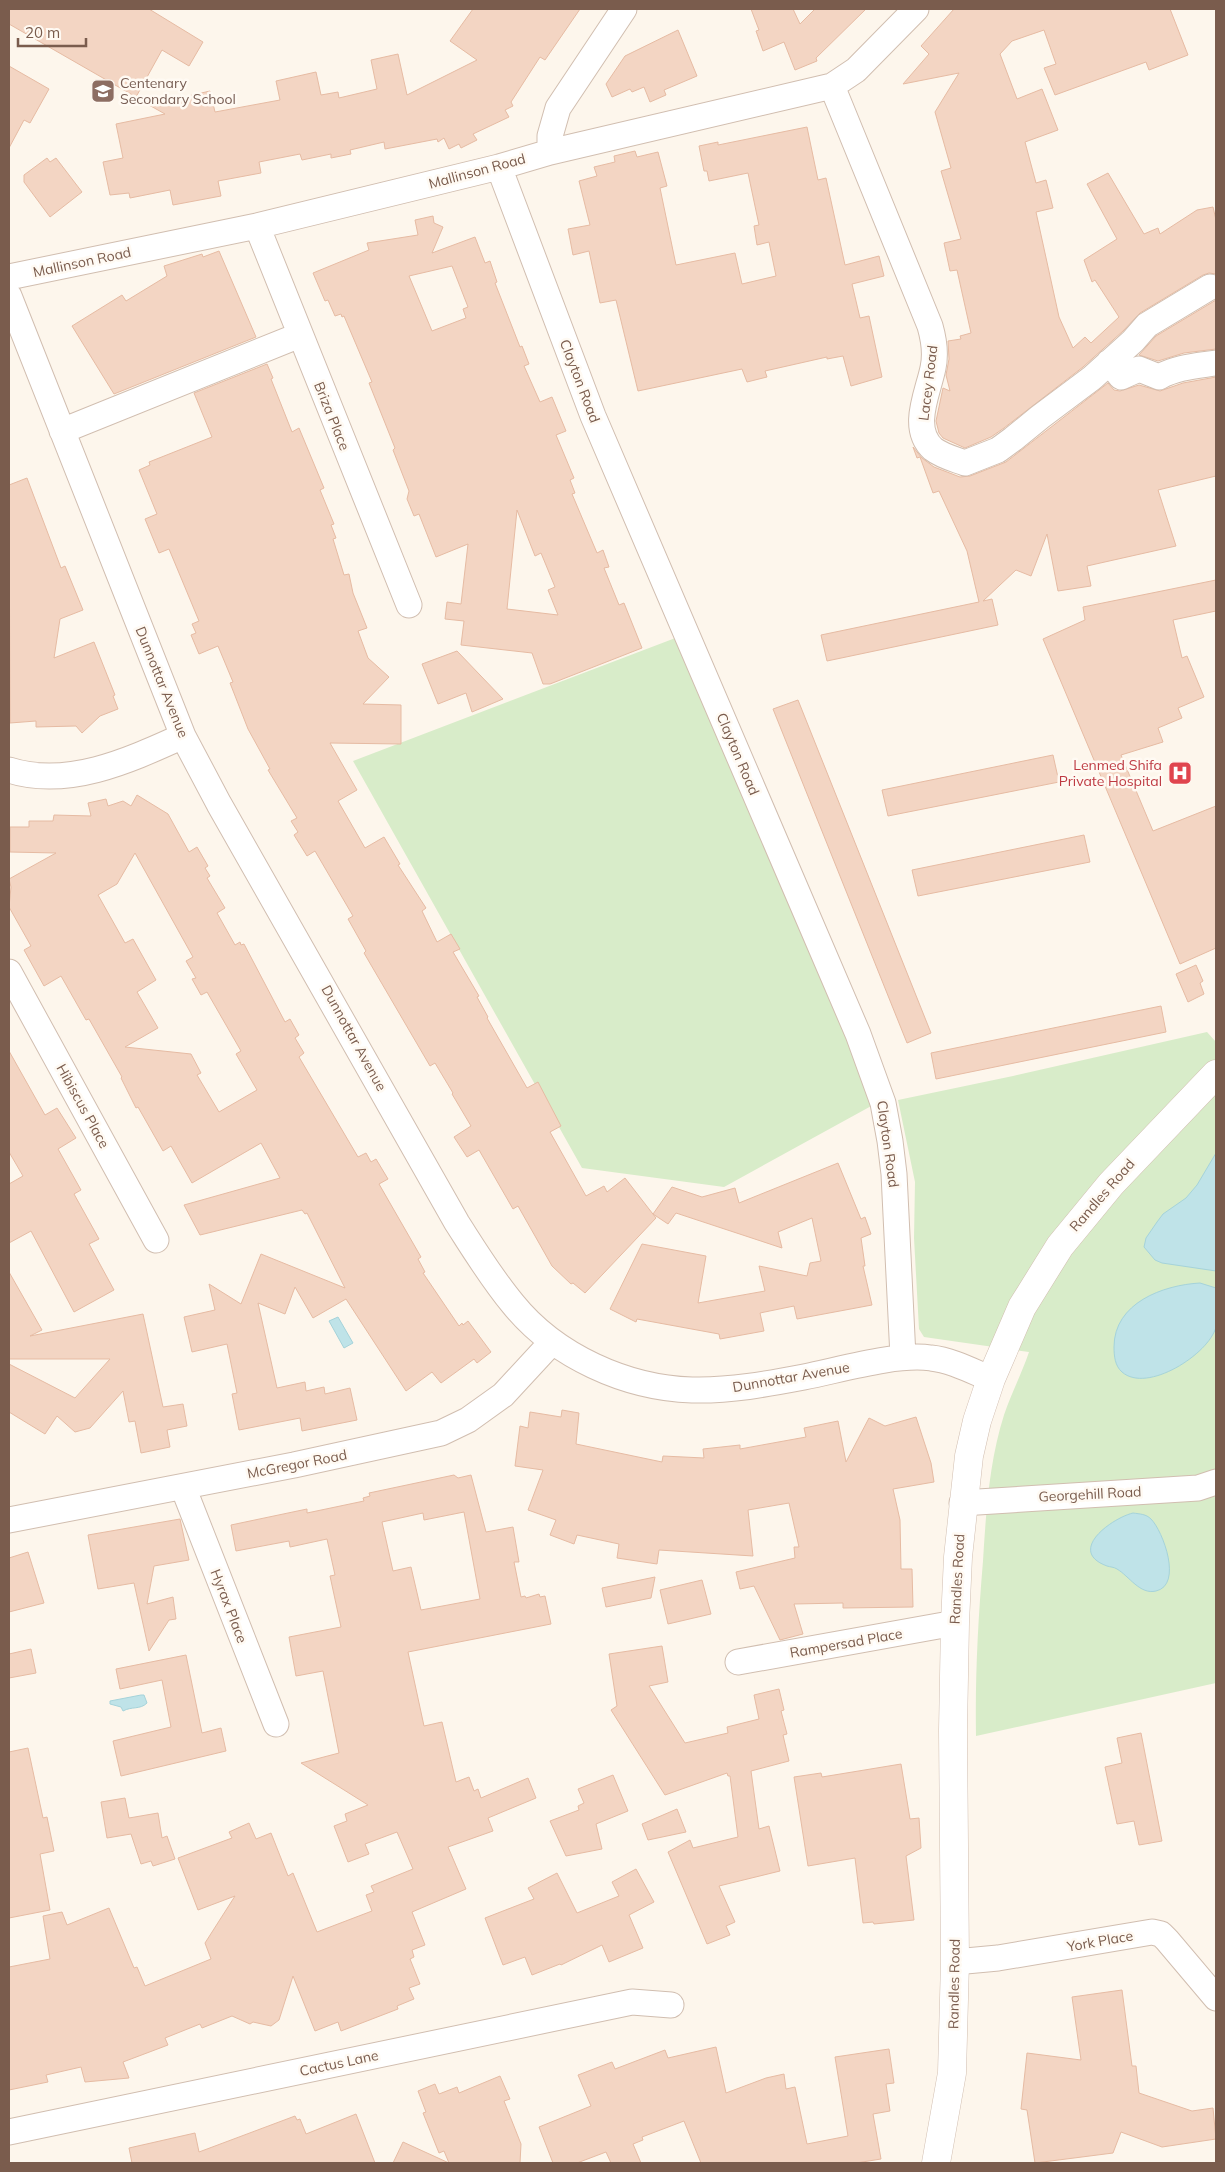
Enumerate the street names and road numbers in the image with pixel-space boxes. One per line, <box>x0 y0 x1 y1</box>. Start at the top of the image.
street label: Mallinson Road <box>427 149 527 193</box>
street label: Mallinson Road <box>31 243 133 281</box>
street label: Clayton Road <box>556 337 604 425</box>
street label: Lacey Road <box>914 344 942 422</box>
street label: Briza Place <box>310 379 354 453</box>
street label: Dunnottar Avenue <box>131 624 193 740</box>
street label: Clayton Road <box>713 710 763 798</box>
street label: Dunnottar Avenue <box>317 982 391 1094</box>
street label: Hibiscus Place <box>52 1061 114 1151</box>
street label: Clayton Road <box>873 1099 903 1189</box>
street label: Randles Road <box>1066 1155 1138 1235</box>
street label: Dunnottar Avenue <box>731 1358 851 1396</box>
street label: McGregor Road <box>246 1446 348 1482</box>
street label: Georgehill Road <box>1038 1482 1142 1506</box>
street label: Randles Road <box>946 1533 968 1625</box>
street label: Hyrax Place <box>207 1566 251 1646</box>
street label: Rampersad Place <box>788 1624 904 1662</box>
street label: York Place <box>1065 1926 1134 1956</box>
street label: Randles Road <box>944 1939 964 2029</box>
street label: Cactus Lane <box>298 2046 380 2080</box>

